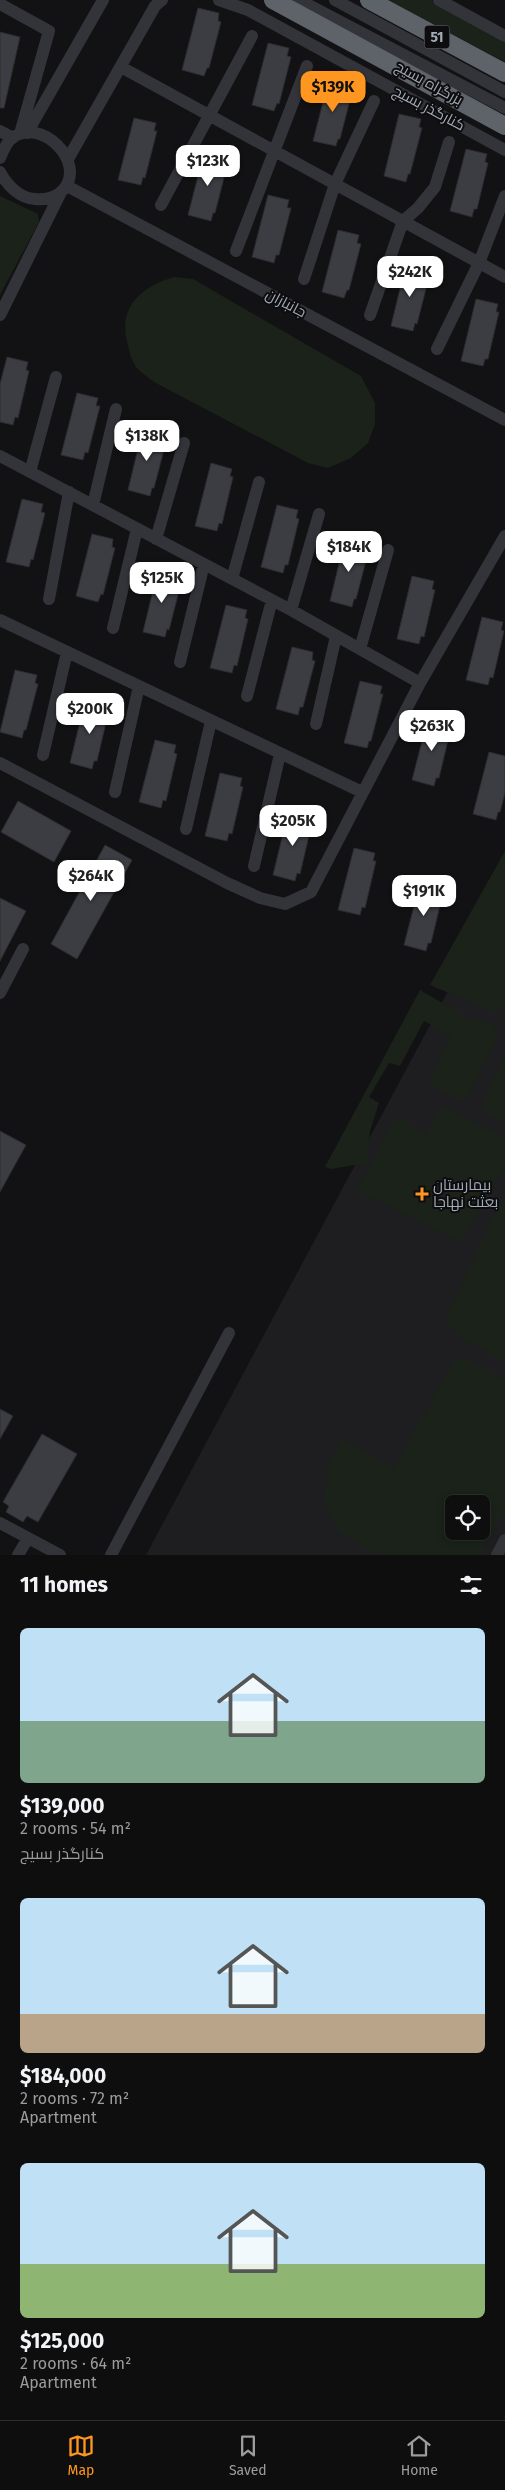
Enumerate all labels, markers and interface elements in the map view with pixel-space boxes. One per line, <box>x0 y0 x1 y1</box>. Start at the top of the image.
road number: 51 <box>424 26 450 48</box>
street label: بزرگراه بسیج <box>391 57 466 111</box>
pin: $139K <box>298 70 368 113</box>
text: $139K <box>312 77 354 96</box>
street label: کنارگذر بسیج <box>389 82 468 136</box>
pin: $123K <box>173 144 243 187</box>
text: $123K <box>187 151 229 170</box>
pin: $242K <box>375 256 445 298</box>
text: $242K <box>388 262 432 281</box>
street label: جانبازان <box>262 285 309 322</box>
pin: $138K <box>112 420 182 462</box>
text: $138K <box>125 426 169 445</box>
pin: $184K <box>314 530 384 573</box>
text: $184K <box>327 537 371 556</box>
pin: $125K <box>127 562 197 604</box>
text: $125K <box>141 568 183 587</box>
pin: $200K <box>55 692 125 735</box>
text: $200K <box>67 699 113 718</box>
pin: $263K <box>397 710 467 752</box>
text: $263K <box>410 716 454 735</box>
pin: $205K <box>258 804 328 847</box>
text: $205K <box>271 811 315 830</box>
pin: $264K <box>56 860 126 902</box>
text: $264K <box>68 866 114 885</box>
pin: $191K <box>389 874 459 917</box>
text: $191K <box>403 881 445 900</box>
place label: بیمارستان بعثت نهاجا <box>433 1176 498 1212</box>
marker: بیمارستان بعثت نهاجا <box>415 1187 429 1201</box>
map controls <box>445 1495 490 1540</box>
button: locate <box>445 1495 490 1540</box>
icon: filters <box>457 1571 485 1599</box>
text: 11 homes <box>20 1572 108 1598</box>
icon: home <box>208 1660 298 1750</box>
text: $139,000 <box>20 1793 105 1819</box>
text: 2 rooms · 54 m² <box>20 1819 131 1838</box>
text: کنارگذر بسیج <box>20 1844 104 1863</box>
icon: home <box>208 1931 298 2021</box>
text: $184,000 <box>20 2063 106 2089</box>
text: 2 rooms · 72 m² <box>20 2089 129 2108</box>
text: Apartment <box>20 2108 97 2127</box>
icon: home <box>208 2196 298 2286</box>
text: $125,000 <box>20 2328 104 2354</box>
text: 2 rooms · 64 m² <box>20 2354 131 2373</box>
text: Apartment <box>20 2373 97 2392</box>
tab: Map <box>67 2432 95 2479</box>
tab: Saved <box>229 2432 267 2479</box>
tab: Home <box>401 2432 438 2479</box>

